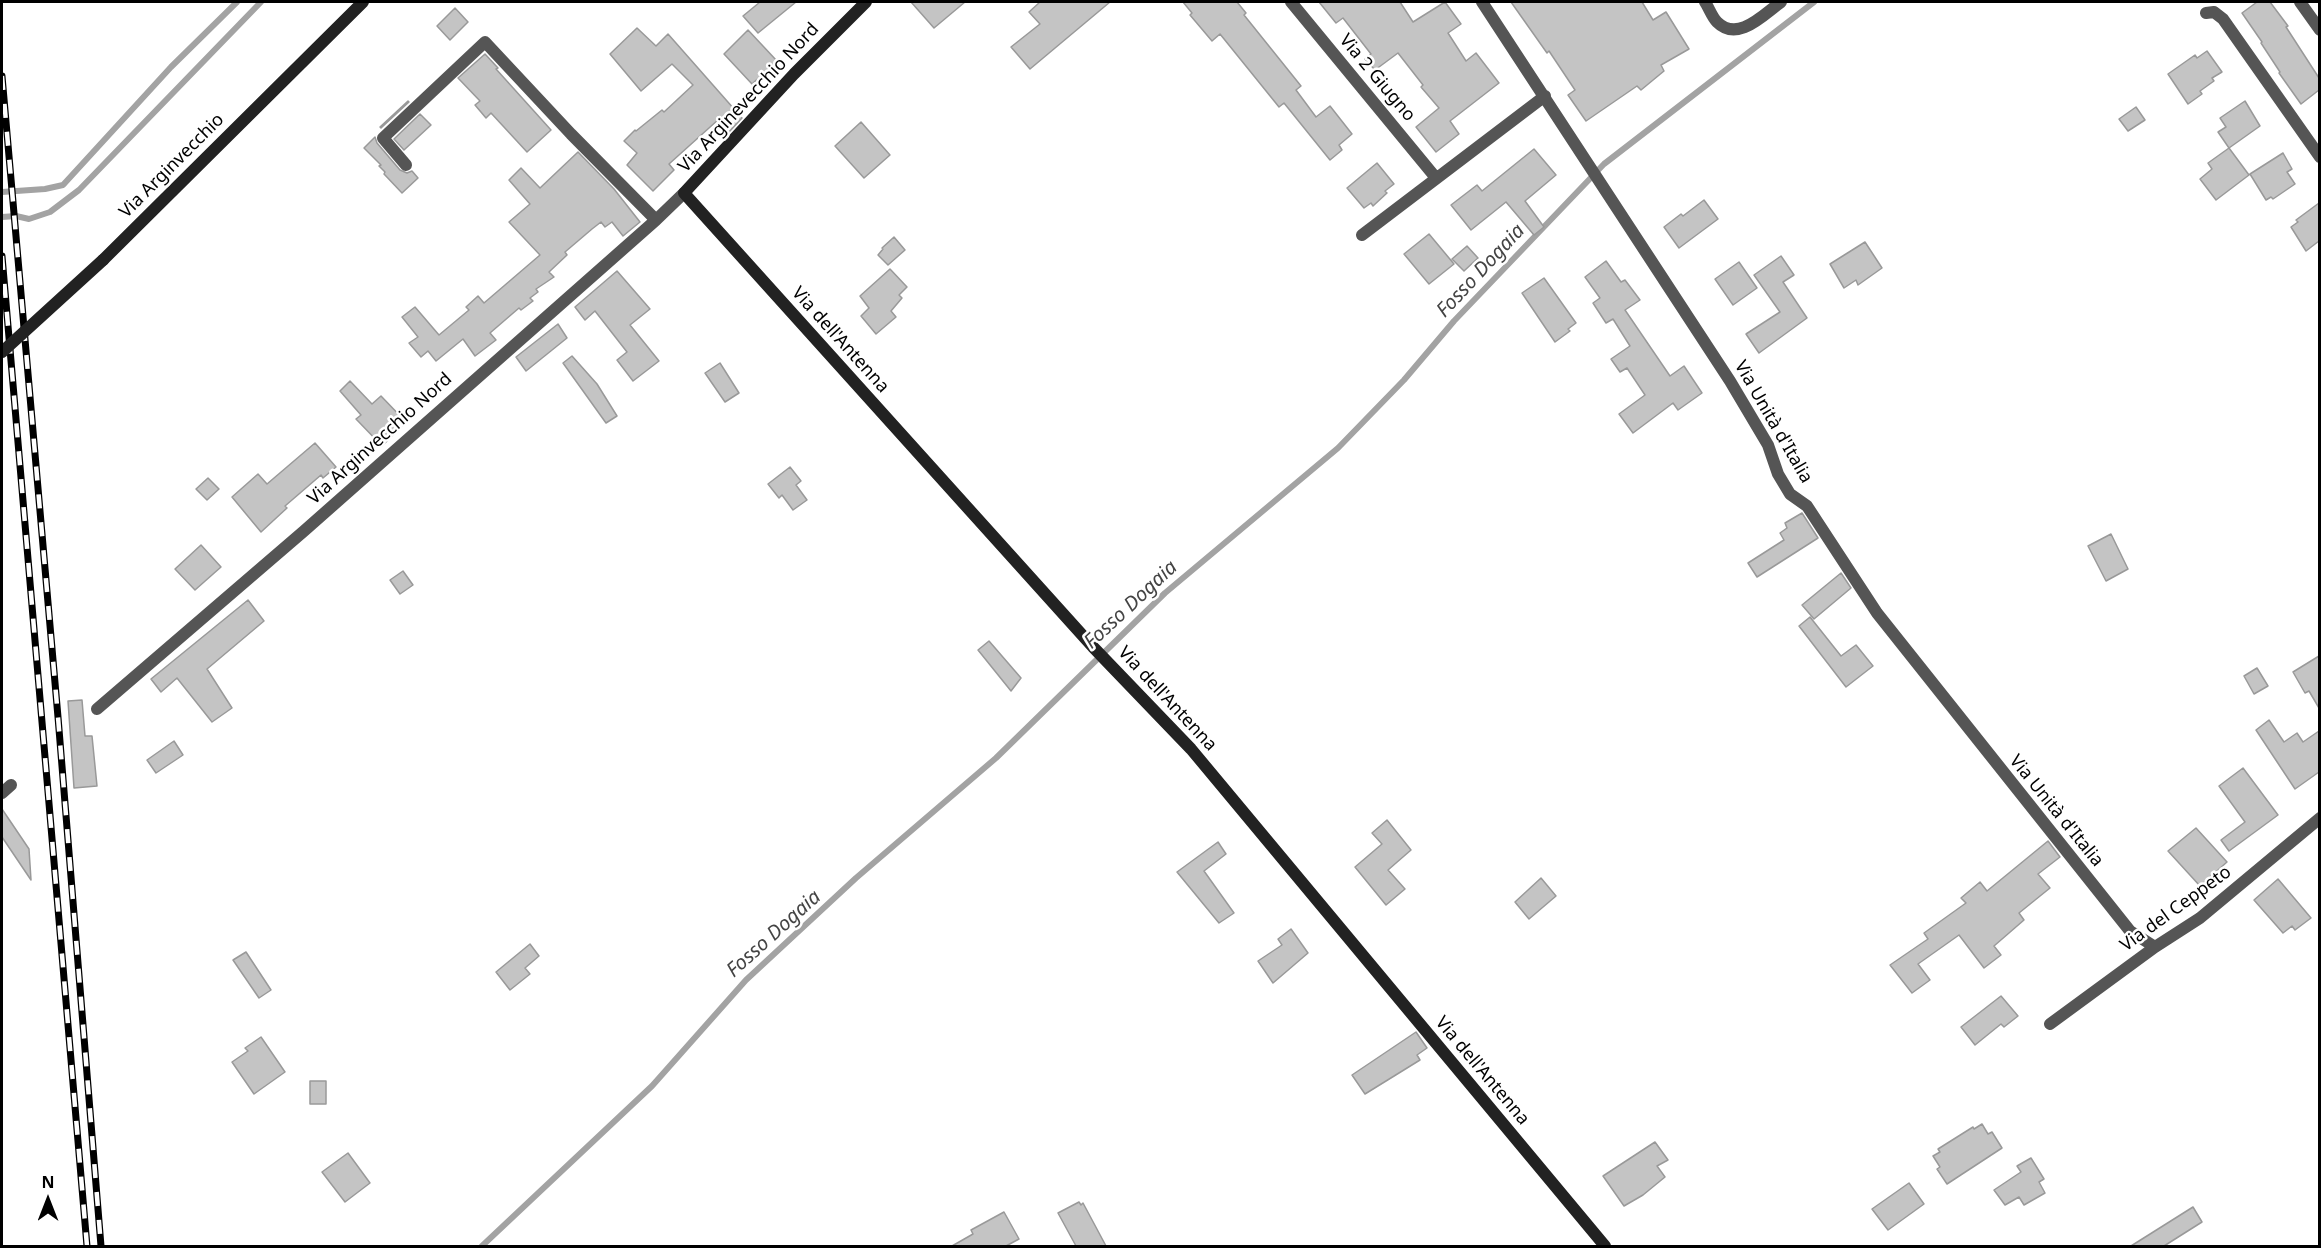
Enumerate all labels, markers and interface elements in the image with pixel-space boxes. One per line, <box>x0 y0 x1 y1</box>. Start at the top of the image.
street label: Via Arginevecchio Nord <box>674 19 824 177</box>
street label: Via 2 Giugno <box>1334 30 1420 126</box>
street label: Via Arginvecchio <box>115 109 229 223</box>
water label: Fosso Dogaia <box>1432 219 1530 323</box>
street label: Via dell'Antenna <box>787 283 893 397</box>
street label: Via Unità d'Italia <box>1729 357 1817 487</box>
street label: Via Arginvecchio Nord <box>303 369 457 509</box>
water label: Fosso Dogaia <box>1079 556 1183 654</box>
street label: Via dell'Antenna <box>1113 642 1221 756</box>
street label: Via Unità d'Italia <box>2004 751 2108 871</box>
street label: Via del Ceppeto <box>2116 861 2236 957</box>
water label: Fosso Dogaia <box>722 885 826 983</box>
street label: Via dell'Antenna <box>1430 1012 1534 1130</box>
north arrow <box>18 1170 78 1230</box>
text: N <box>41 1171 55 1193</box>

